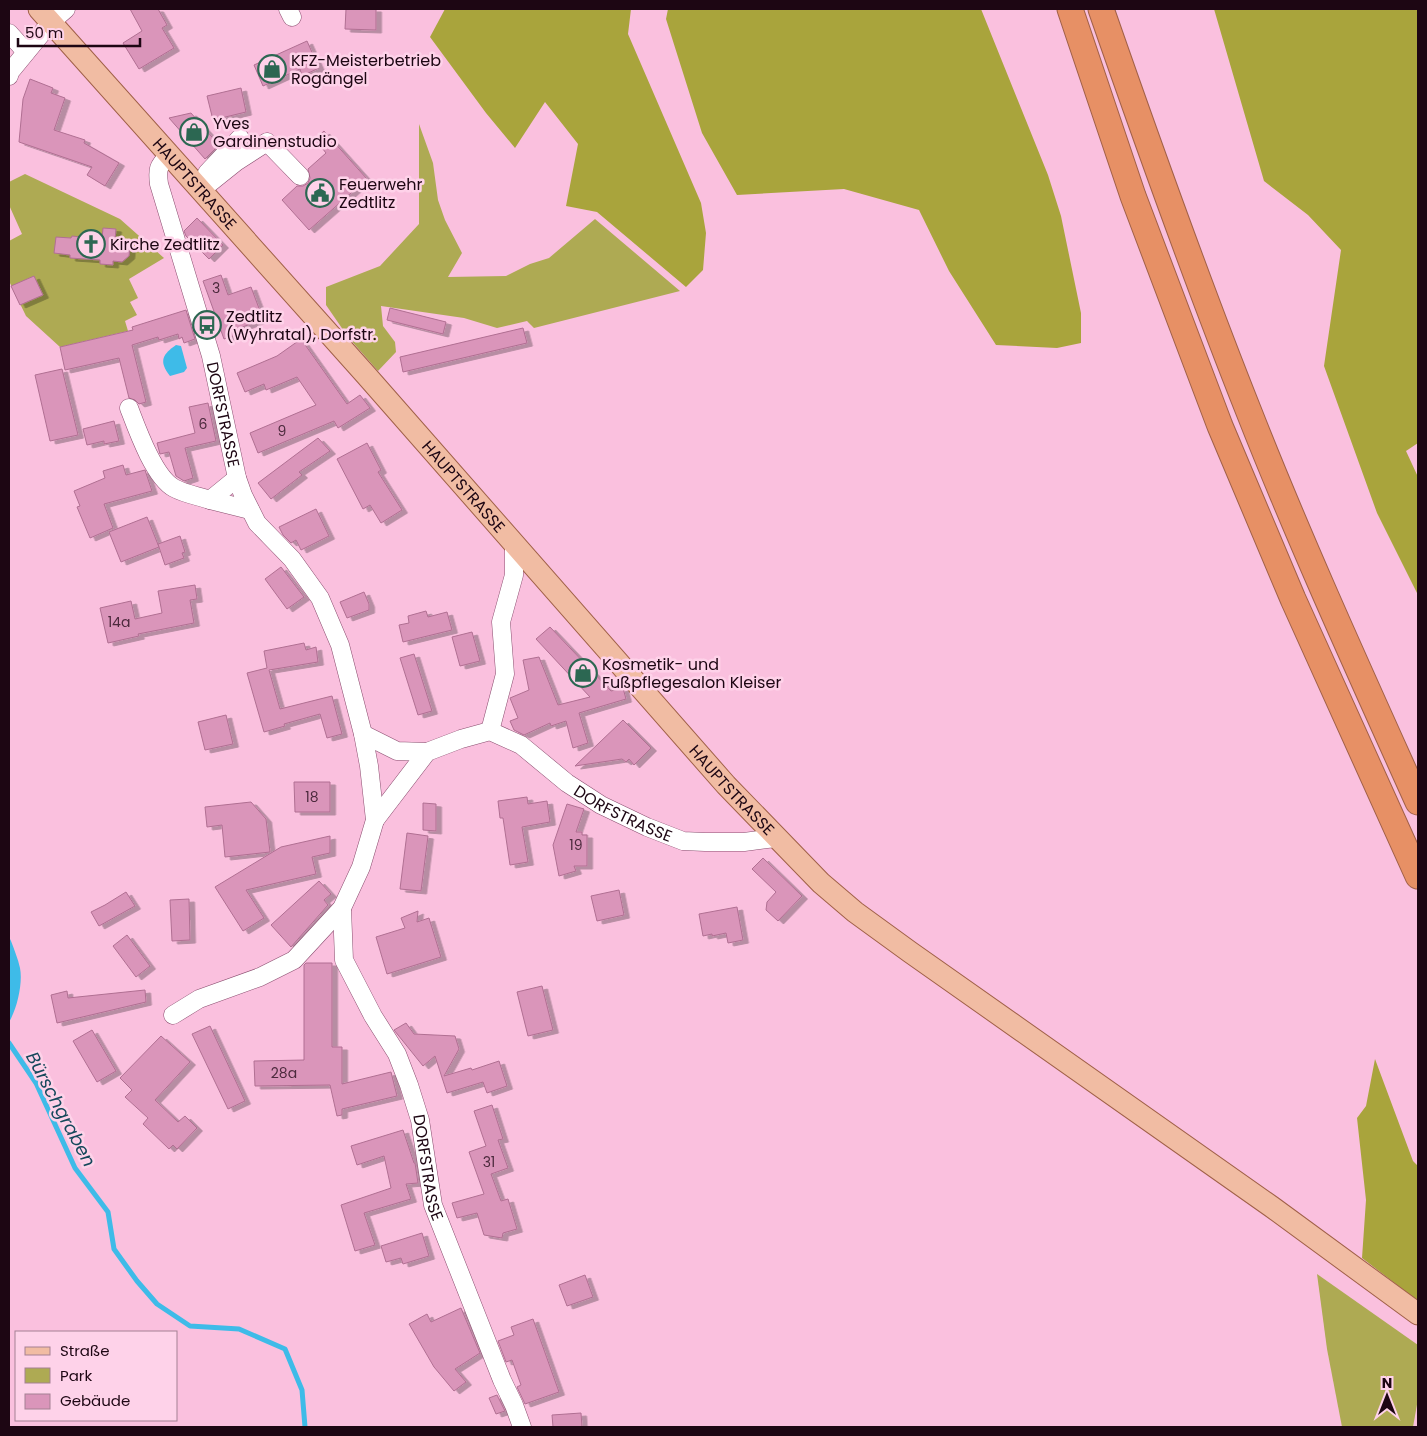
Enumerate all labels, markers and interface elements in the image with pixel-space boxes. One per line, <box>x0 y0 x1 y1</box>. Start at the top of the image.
scale bar <box>18 15 140 47</box>
text: 50 m <box>25 22 63 43</box>
place label: KFZ-Meisterbetrieb Rogängel <box>291 49 441 90</box>
shop icon: KFZ-Meisterbetrieb Rogängel <box>257 54 287 84</box>
place label: Yves Gardinenstudio <box>213 112 337 153</box>
shop icon: Yves Gardinenstudio <box>179 117 209 147</box>
street label: HAUPTSTRASSE <box>148 132 242 234</box>
place label: Feuerwehr Zedtlitz <box>339 173 422 214</box>
public building icon: Feuerwehr Zedtlitz <box>305 178 335 208</box>
church icon: Kirche Zedtlitz <box>76 229 106 259</box>
place label: Kirche Zedtlitz <box>110 233 220 256</box>
house number: 3 <box>212 278 220 298</box>
place label: Zedtlitz (Wyhratal), Dorfstr. <box>226 305 376 346</box>
bus stop icon: Zedtlitz (Wyhratal), Dorfstr. <box>192 310 222 340</box>
street label: DORFSTRASSE <box>201 360 246 469</box>
house number: 6 <box>199 414 208 434</box>
house number: 9 <box>278 421 286 441</box>
street label: HAUPTSTRASSE <box>417 435 511 538</box>
house number: 14a <box>108 612 130 632</box>
place label: Kosmetik- und Fußpflegesalon Kleiser <box>602 653 781 694</box>
shop icon: Kosmetik- und Fußpflegesalon Kleiser <box>568 658 598 688</box>
street label: HAUPTSTRASSE <box>684 739 780 840</box>
street label: DORFSTRASSE <box>570 779 676 847</box>
house number: 18 <box>305 787 319 807</box>
house number: 19 <box>569 835 583 855</box>
water label: Bürschgraben <box>20 1047 102 1171</box>
house number: 28a <box>271 1063 297 1083</box>
street label: DORFSTRASSE <box>408 1113 449 1224</box>
house number: 31 <box>483 1152 495 1172</box>
legend <box>15 1331 178 1421</box>
text: Straße <box>60 1340 110 1361</box>
text: Park <box>60 1365 92 1386</box>
north arrow <box>1362 1371 1412 1421</box>
text: N <box>1382 1373 1392 1393</box>
text: Gebäude <box>60 1390 130 1411</box>

